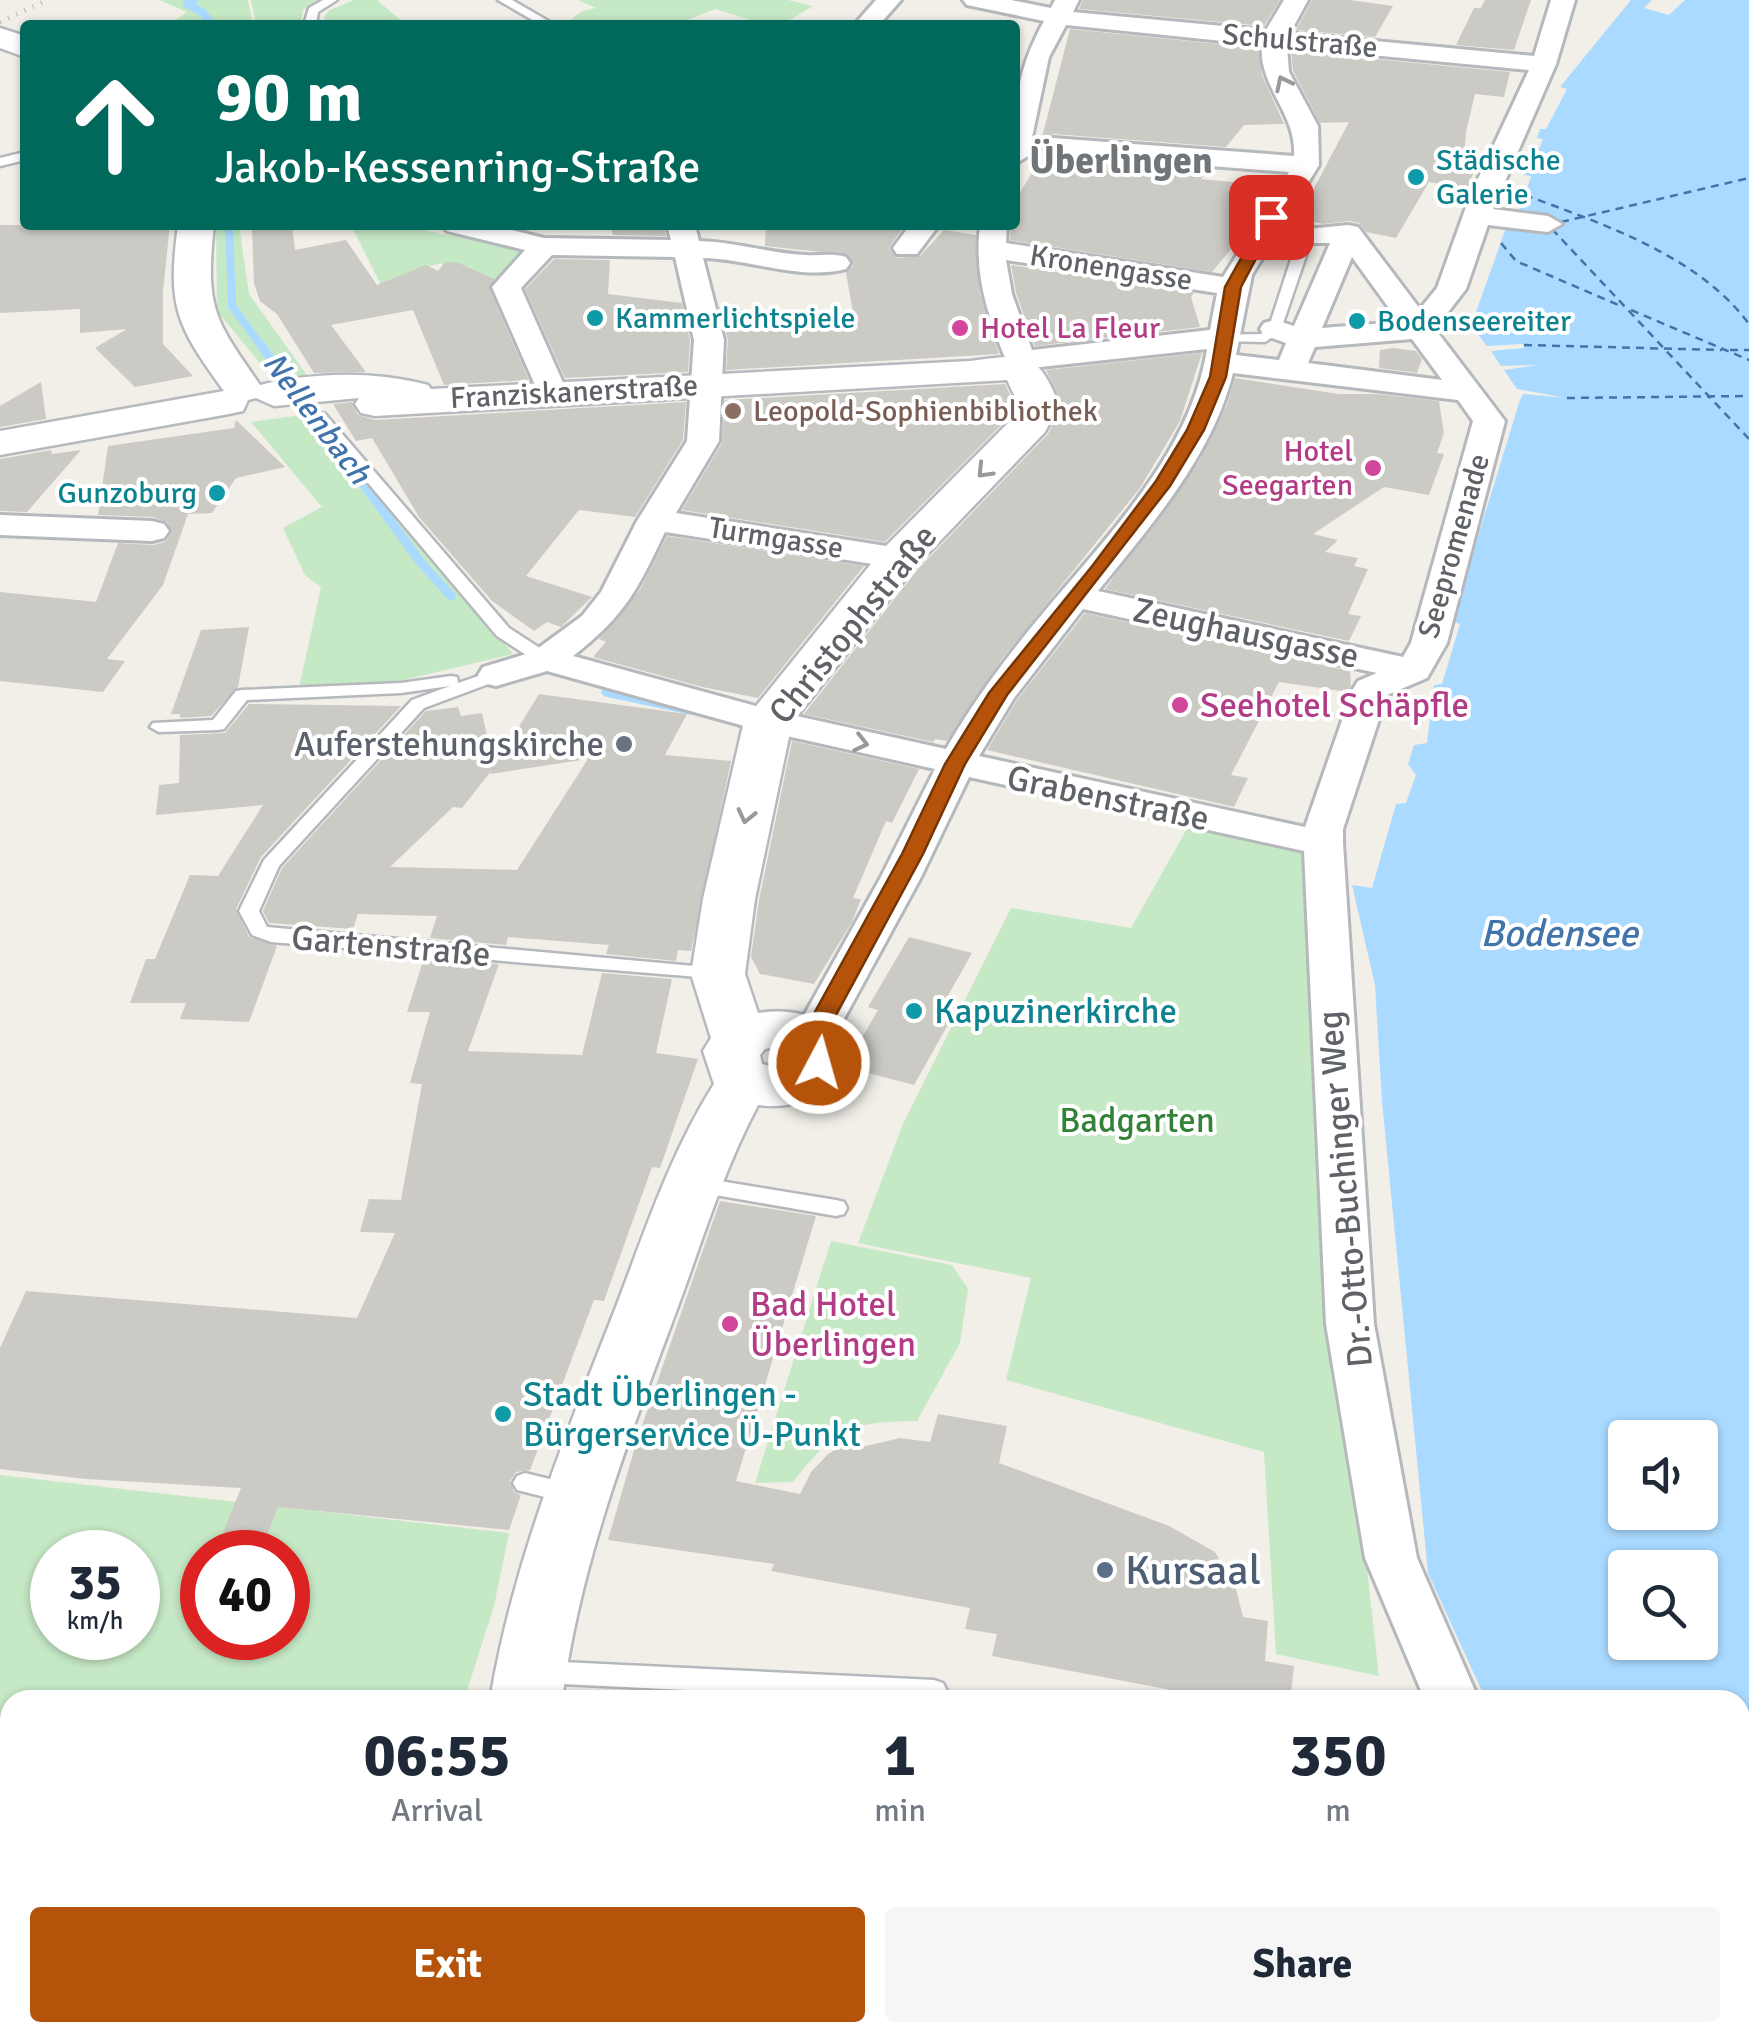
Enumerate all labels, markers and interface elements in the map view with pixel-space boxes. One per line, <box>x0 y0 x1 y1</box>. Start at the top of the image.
street label: Schulstraße <box>1221 16 1379 66</box>
text: 90 m <box>215 54 363 140</box>
icon: ahead <box>50 60 180 190</box>
one-way arrow <box>1275 75 1295 93</box>
district label: Überlingen <box>1029 137 1213 184</box>
text: Jakob-Kessenring-Straße <box>215 140 701 195</box>
place label: Städische Galerie <box>1436 142 1561 213</box>
marker: Städische Galerie <box>1405 166 1427 188</box>
pin <box>1229 175 1314 260</box>
icon: arrive <box>1244 190 1299 245</box>
street label: Kronengasse <box>1027 237 1195 299</box>
place label: Kammerlichtspiele <box>615 300 855 337</box>
place label: Bodenseereiter <box>1377 303 1571 340</box>
marker: Kammerlichtspiele <box>584 307 606 329</box>
place label: Hotel La Fleur <box>980 310 1160 347</box>
marker: Bodenseereiter <box>1346 310 1368 332</box>
marker: Hotel La Fleur <box>949 317 971 339</box>
water label: Nellenbach <box>255 344 380 493</box>
street label: Franziskanerstraße <box>449 367 699 417</box>
place label: Leopold-Sophienbibliothek <box>753 393 1098 430</box>
marker: Leopold-Sophienbibliothek <box>722 400 744 422</box>
place label: Hotel Seegarten <box>1222 433 1353 504</box>
street label: Seepromenade <box>1410 450 1498 642</box>
marker: Hotel Seegarten <box>1362 457 1384 479</box>
one-way arrow <box>978 459 996 477</box>
place label: Gunzoburg <box>58 475 197 512</box>
marker: Gunzoburg <box>206 482 228 504</box>
street label: Turmgasse <box>706 509 846 567</box>
street label: Christophstraße <box>760 516 946 732</box>
street label: Zeughausgasse <box>1129 588 1363 678</box>
place label: Seehotel Schäpfle <box>1200 684 1469 727</box>
marker: Seehotel Schäpfle <box>1169 694 1191 716</box>
place label: Auferstehungskirche <box>294 723 604 766</box>
one-way arrow <box>852 731 869 752</box>
marker: Auferstehungskirche <box>613 733 635 755</box>
street label: Grabenstraße <box>1003 756 1213 840</box>
one-way arrow <box>737 808 758 825</box>
water label: Bodensee <box>1480 910 1640 957</box>
street label: Gartenstraße <box>290 916 492 976</box>
place label: Kapuzinerkirche <box>934 990 1177 1033</box>
marker: Kapuzinerkirche <box>903 1000 925 1022</box>
street label: Dr.-Otto-Buchinger Weg <box>1308 1009 1382 1369</box>
position arrow <box>767 1011 871 1115</box>
park label: Badgarten <box>1059 1099 1215 1142</box>
place label: Bad Hotel Überlingen <box>750 1283 916 1366</box>
marker: Bad Hotel Überlingen <box>719 1313 741 1335</box>
place label: Stadt Überlingen - Bürgerservice Ü-Punkt <box>523 1373 861 1456</box>
marker: Stadt Überlingen - Bürgerservice Ü-Punkt <box>492 1403 514 1425</box>
map controls <box>1608 1420 1718 1660</box>
button: sound <box>1608 1420 1718 1530</box>
speed limit sign: 40 <box>180 1530 310 1660</box>
place label: Kursaal <box>1125 1545 1261 1596</box>
button: search <box>1608 1550 1718 1660</box>
text: 35 <box>68 1552 122 1614</box>
marker: Kursaal <box>1094 1559 1116 1581</box>
text: km/h <box>67 1605 123 1636</box>
text: 06:55 <box>363 1719 511 1793</box>
text: 1 <box>884 1719 916 1793</box>
text: 350 <box>1289 1719 1387 1793</box>
text: Arrival <box>391 1791 483 1830</box>
text: min <box>874 1791 926 1830</box>
text: m <box>1325 1791 1351 1830</box>
button: Exit <box>30 1907 865 2022</box>
button: Share <box>885 1907 1720 2022</box>

